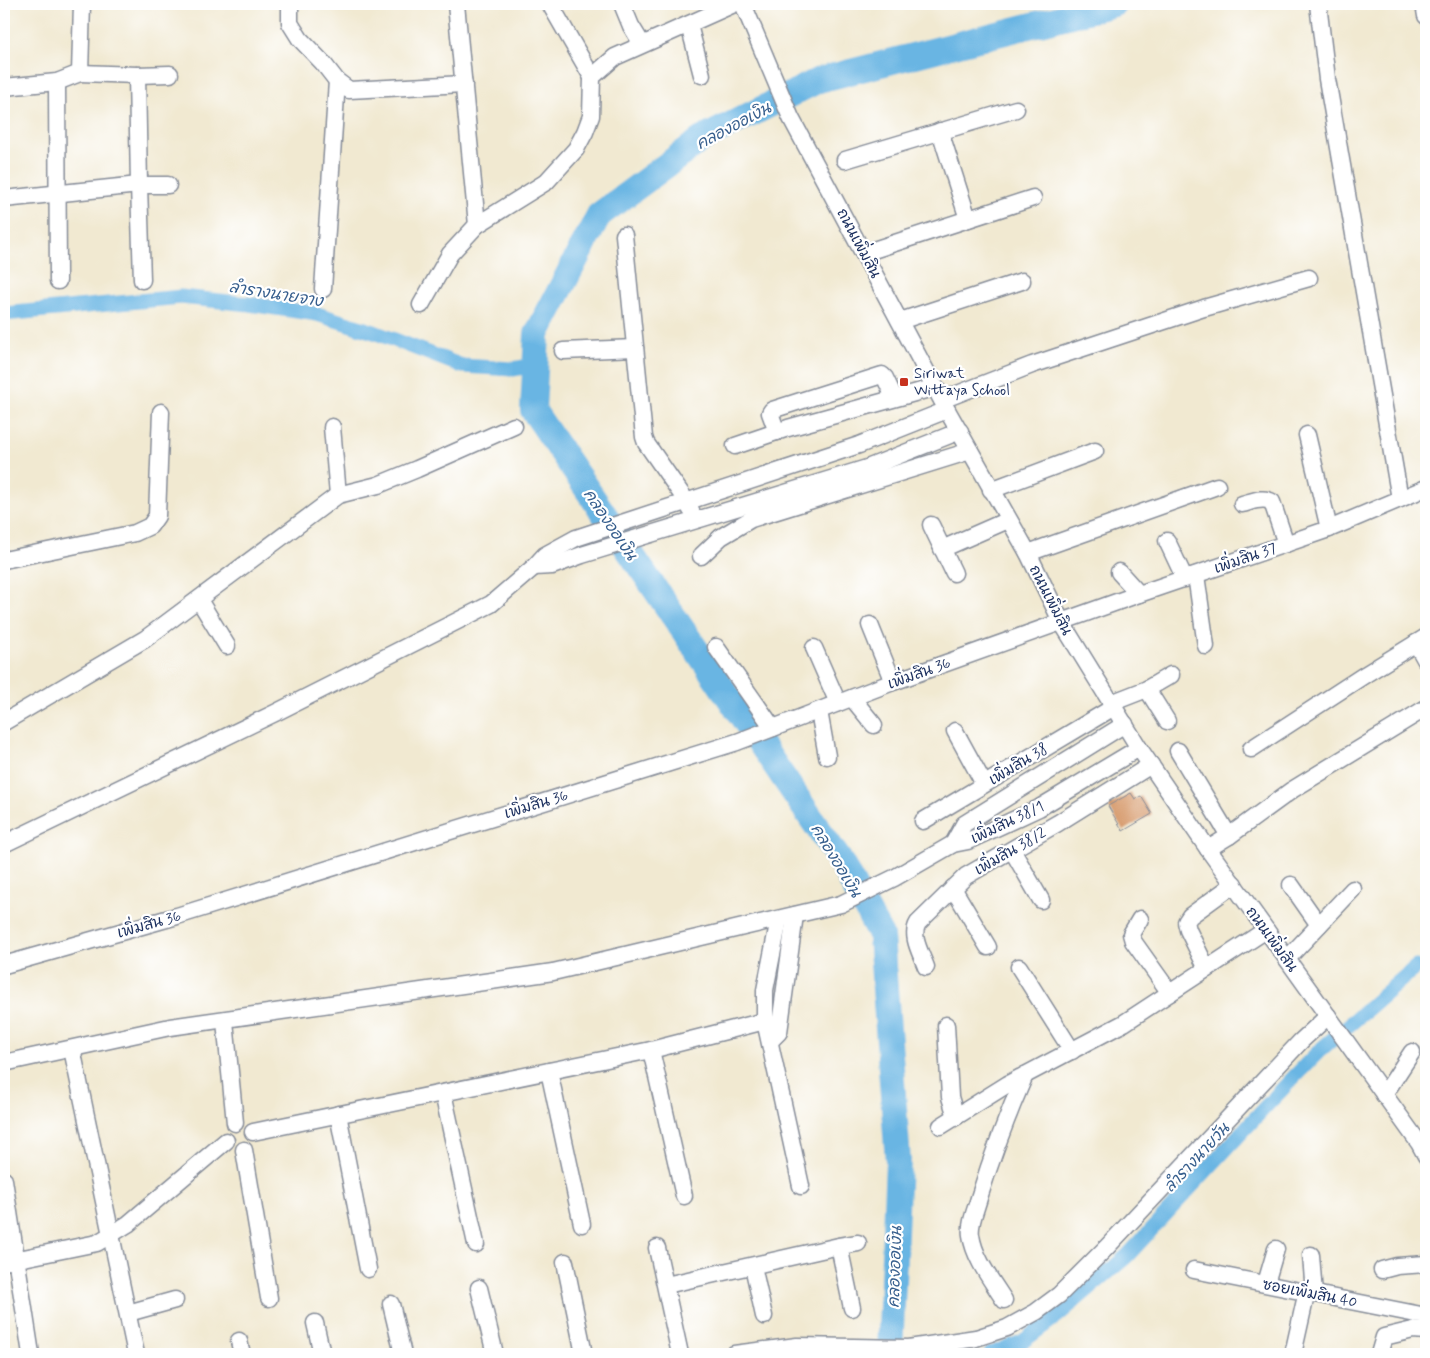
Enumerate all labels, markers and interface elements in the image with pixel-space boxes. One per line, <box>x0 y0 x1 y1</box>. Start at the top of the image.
water label: คลองออเงิน <box>693 97 776 155</box>
street label: ถนนเพิ่มสิน <box>831 203 889 282</box>
water label: ลำรางนายจาง <box>227 276 326 313</box>
place label: Siriwat Wittaya School <box>914 364 1010 401</box>
marker: Siriwat Wittaya School <box>898 376 910 388</box>
water label: คลองออเงิน <box>578 485 642 566</box>
street label: เพิ่มสิน 37 <box>1210 535 1280 579</box>
street label: ถนนเพิ่มสิน <box>1024 560 1080 639</box>
street label: เพิ่มสิน 36 <box>884 649 954 695</box>
street label: เพิ่มสิน 38 <box>983 736 1052 790</box>
street label: เพิ่มสิน 36 <box>501 782 571 824</box>
street label: เพิ่มสิน 38/1 <box>966 793 1047 849</box>
water label: คลองออเงิน <box>806 820 866 902</box>
street label: เพิ่มสิน 38/2 <box>969 820 1050 880</box>
street label: ถนนเพิ่มสิน <box>1241 900 1305 976</box>
street label: เพิ่มสิน 36 <box>114 902 184 944</box>
water label: ลำรางนายวัน <box>1159 1117 1235 1197</box>
water label: คลองออเงิน <box>884 1225 907 1308</box>
street label: ซอยเพิ่มสิน 40 <box>1261 1271 1360 1313</box>

